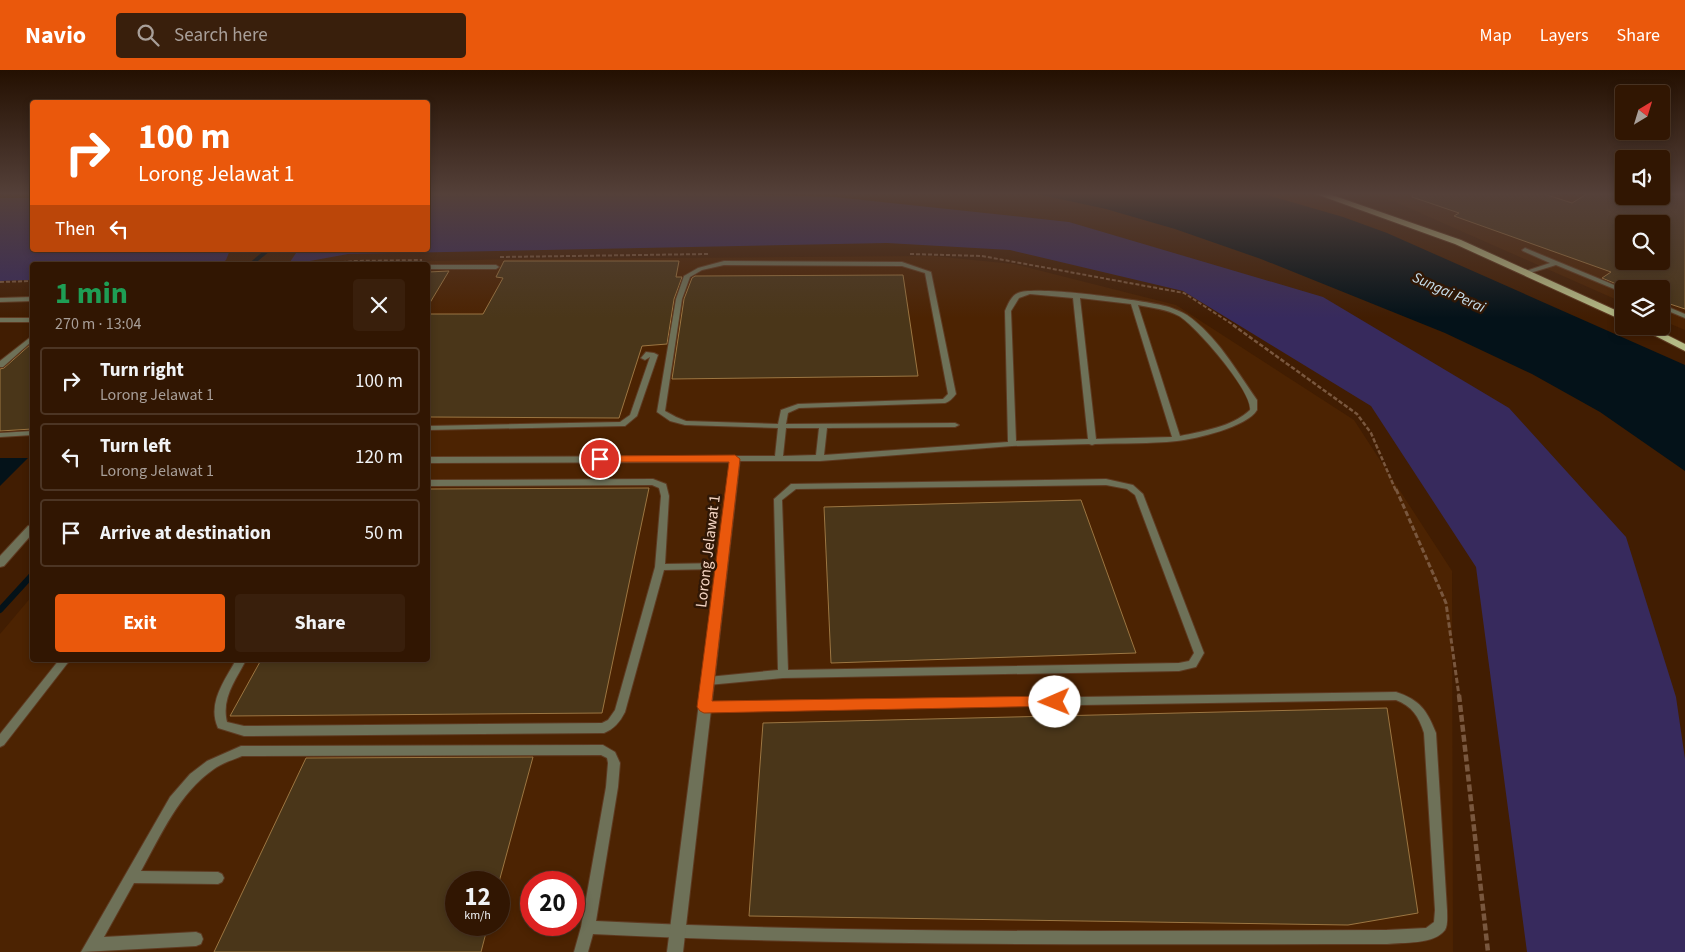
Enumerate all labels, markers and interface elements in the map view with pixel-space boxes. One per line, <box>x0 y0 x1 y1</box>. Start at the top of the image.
search box <box>116 13 466 58</box>
text: Navio <box>25 18 86 53</box>
icon: search <box>134 21 162 49</box>
text: Search here <box>174 22 268 49</box>
text: Map <box>1480 23 1512 48</box>
text: Layers <box>1540 23 1589 48</box>
text: Share <box>1617 23 1660 48</box>
north arrow <box>1615 85 1670 140</box>
map controls <box>1615 85 1670 335</box>
text: 100 m <box>138 112 230 162</box>
icon: right <box>55 120 120 185</box>
button: sound <box>1615 150 1670 205</box>
text: Lorong Jelawat 1 <box>138 158 295 190</box>
icon: left <box>105 215 133 243</box>
button: search <box>1615 215 1670 270</box>
text: Then <box>55 216 95 243</box>
water label: Sungai Perai <box>1409 267 1489 318</box>
text: 1 min <box>55 272 128 315</box>
button: close <box>353 279 405 331</box>
button: layers <box>1615 280 1670 335</box>
text: 270 m · 13:04 <box>55 313 142 335</box>
text: Turn right <box>100 357 184 384</box>
icon: right <box>57 367 85 395</box>
text: 100 m <box>355 368 403 395</box>
text: Lorong Jelawat 1 <box>100 384 214 406</box>
text: Turn left <box>100 433 171 460</box>
pin <box>579 438 621 480</box>
icon: left <box>57 443 85 471</box>
text: 120 m <box>355 444 403 471</box>
icon: arrive <box>586 445 614 473</box>
text: Lorong Jelawat 1 <box>100 460 214 482</box>
street label: Lorong Jelawat 1 <box>690 493 726 609</box>
icon: arrive <box>57 519 85 547</box>
text: Arrive at destination <box>100 520 271 547</box>
text: 50 m <box>365 520 403 547</box>
button: Exit <box>55 594 225 652</box>
button: Share <box>235 594 405 652</box>
position arrow <box>1028 675 1080 727</box>
speed limit sign: 20 <box>520 871 585 936</box>
text: 12 <box>464 879 491 915</box>
text: km/h <box>464 907 491 924</box>

